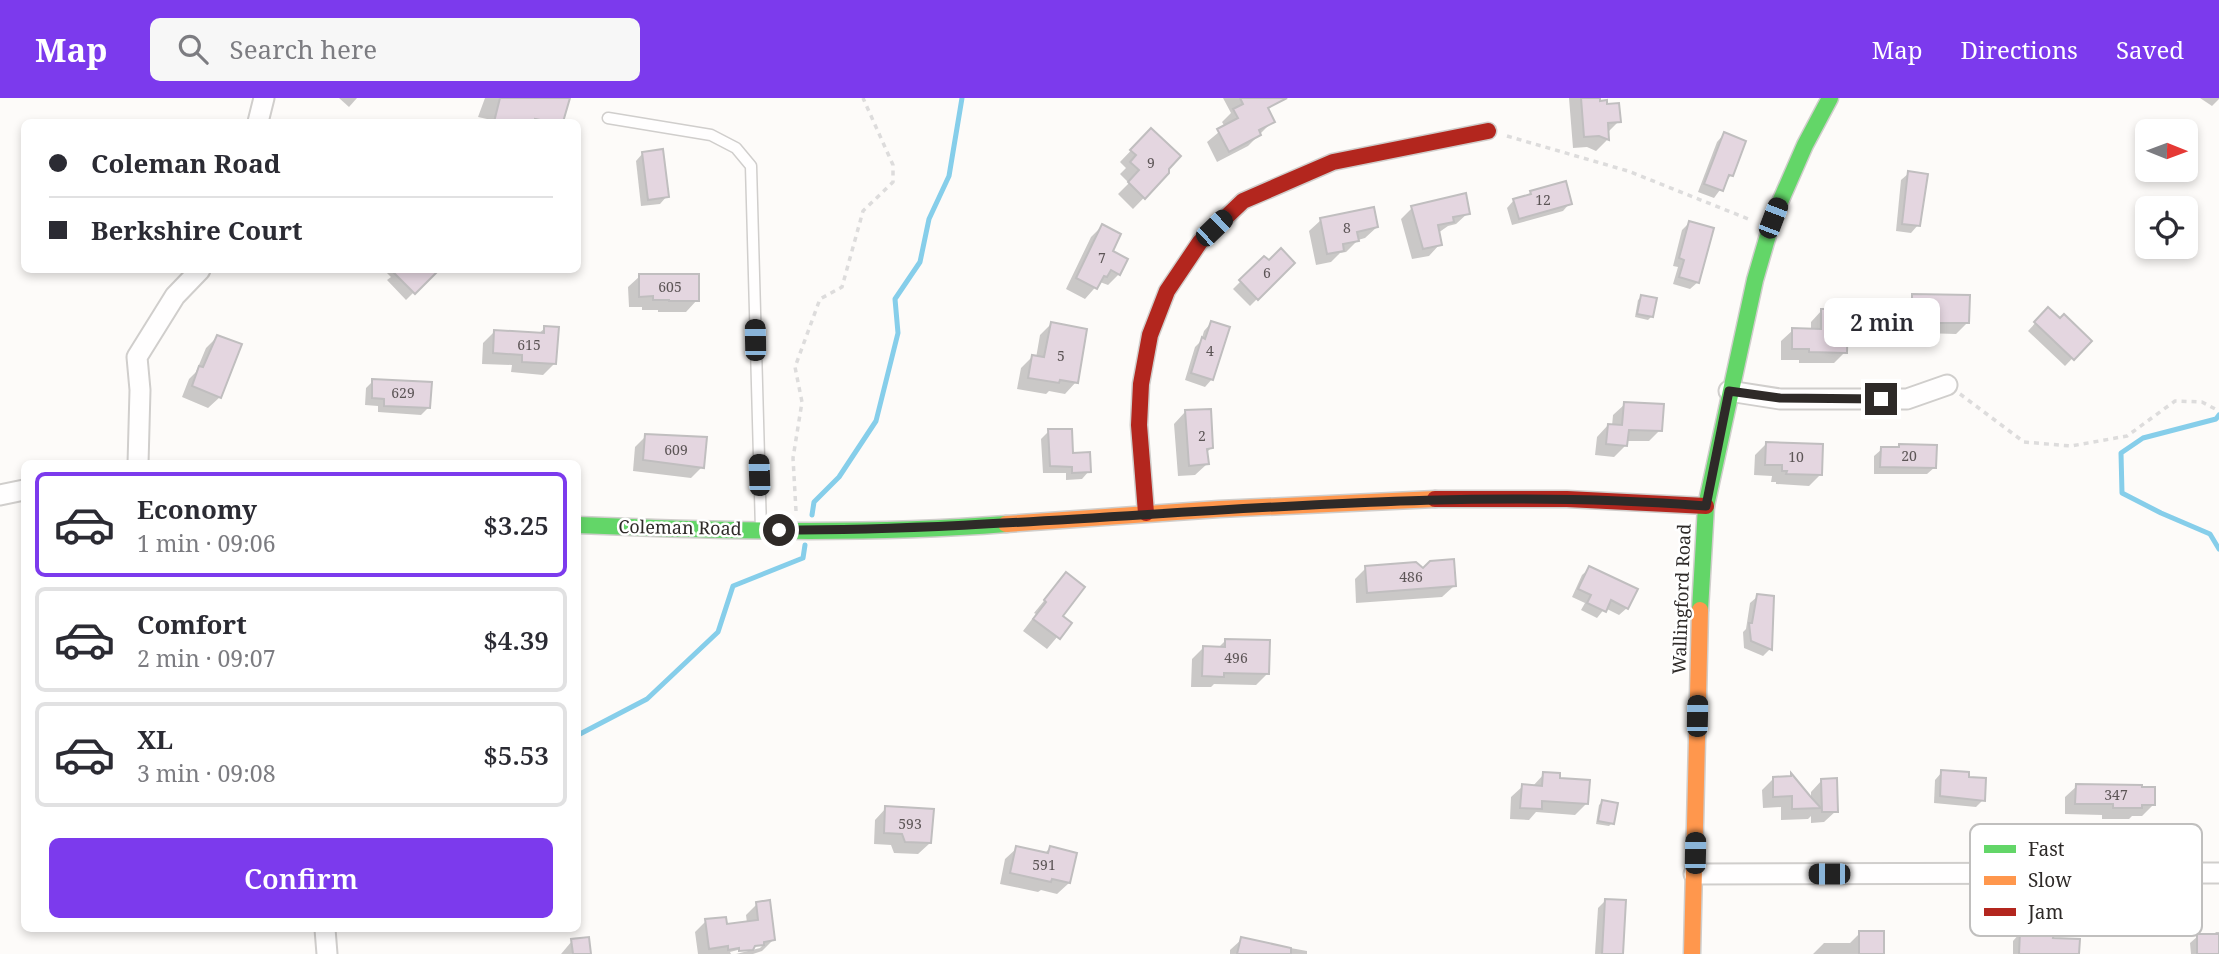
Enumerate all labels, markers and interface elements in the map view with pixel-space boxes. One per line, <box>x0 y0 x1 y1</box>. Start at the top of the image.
search box <box>150 18 640 81</box>
text: Map <box>35 27 108 72</box>
icon: search <box>174 30 212 68</box>
text: Search here <box>230 31 377 67</box>
text: Map <box>1872 33 1923 66</box>
text: Directions <box>1961 33 2078 66</box>
text: Saved <box>2116 33 2184 66</box>
north arrow <box>2135 119 2198 182</box>
map controls <box>2135 119 2198 259</box>
text: Coleman Road <box>91 145 281 181</box>
house number: 9 <box>1147 153 1155 172</box>
house number: 12 <box>1535 190 1551 209</box>
car <box>1756 195 1791 241</box>
button: locate <box>2135 196 2198 259</box>
car <box>1192 206 1237 250</box>
text: Berkshire Court <box>91 212 303 248</box>
house number: 8 <box>1343 218 1351 237</box>
house number: 7 <box>1098 248 1106 267</box>
house number: 6 <box>1263 263 1271 282</box>
house number: 605 <box>658 277 682 296</box>
callout: 2 min <box>1823 298 1939 346</box>
text: 2 min <box>1850 306 1914 338</box>
car <box>745 319 766 361</box>
house number: 615 <box>517 335 541 354</box>
house number: 4 <box>1206 341 1214 360</box>
house number: 5 <box>1057 346 1065 365</box>
house number: 629 <box>391 383 415 402</box>
route end <box>1865 383 1897 415</box>
house number: 2 <box>1198 426 1206 445</box>
house number: 609 <box>664 440 688 459</box>
house number: 20 <box>1901 446 1917 465</box>
house number: 10 <box>1788 447 1804 466</box>
car <box>748 454 771 496</box>
text: Economy <box>137 491 257 527</box>
icon: car <box>53 493 116 556</box>
text: $3.25 <box>483 507 549 543</box>
street label: Coleman Road <box>618 514 742 540</box>
route start <box>763 514 795 546</box>
street label: Wallingford Road <box>1666 523 1696 675</box>
text: 1 min · 09:06 <box>137 527 275 559</box>
house number: 486 <box>1399 567 1423 586</box>
text: Comfort <box>137 606 247 642</box>
icon: car <box>53 608 116 671</box>
text: $4.39 <box>483 622 549 658</box>
text: 2 min · 09:07 <box>137 642 275 674</box>
house number: 496 <box>1224 648 1248 667</box>
car <box>1687 695 1708 737</box>
text: XL <box>137 721 173 757</box>
icon: car <box>53 723 116 786</box>
text: $5.53 <box>483 737 549 773</box>
text: 3 min · 09:08 <box>137 757 275 789</box>
house number: 347 <box>2104 785 2128 804</box>
house number: 593 <box>898 814 922 833</box>
legend <box>1970 824 2202 936</box>
car <box>1685 832 1706 874</box>
text: Fast <box>2028 836 2065 862</box>
button: Confirm <box>49 838 553 918</box>
house number: 591 <box>1032 855 1056 874</box>
car <box>1809 864 1851 885</box>
text: Slow <box>2028 867 2072 893</box>
text: Jam <box>2027 899 2063 925</box>

